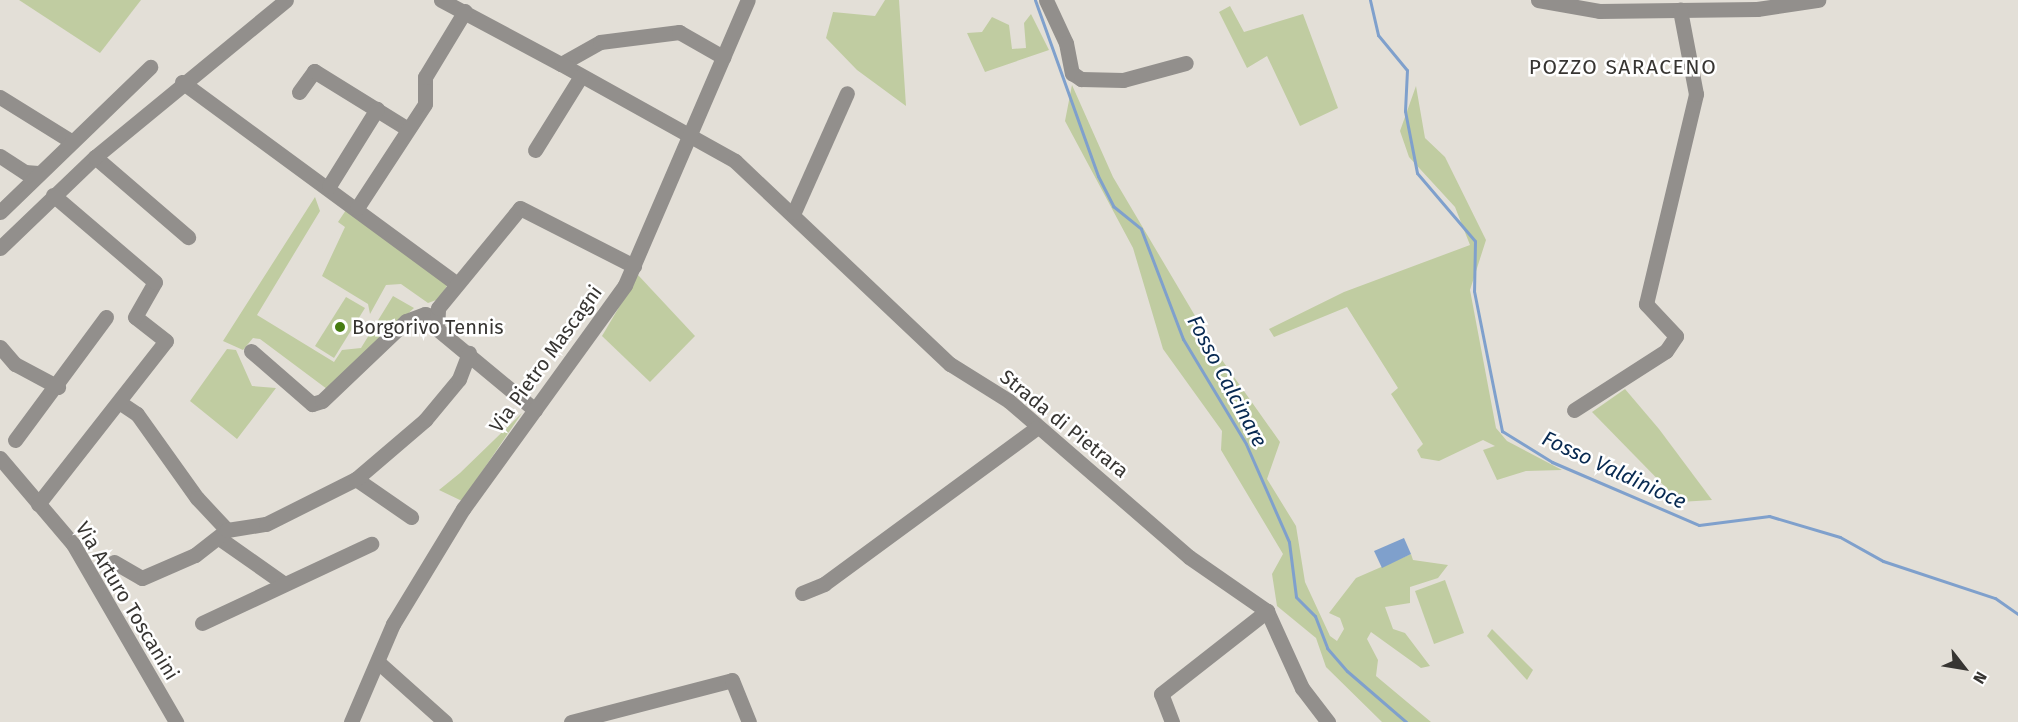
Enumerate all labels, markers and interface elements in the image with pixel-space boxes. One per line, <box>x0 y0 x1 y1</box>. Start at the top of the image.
district label: POZZO SARACENO <box>1529 54 1717 80</box>
street label: Via Pietro Mascagni <box>485 281 607 437</box>
water label: Fosso Calcinare <box>1182 311 1272 451</box>
place label: Borgorivo Tennis <box>352 315 504 339</box>
marker: Borgorivo Tennis <box>333 320 347 334</box>
street label: Strada di Pietrara <box>995 365 1133 483</box>
water label: Fosso Valdinioce <box>1538 426 1690 514</box>
street label: Via Arturo Toscanini <box>70 518 184 684</box>
north arrow <box>1934 638 1994 698</box>
text: N <box>1969 668 1991 687</box>

